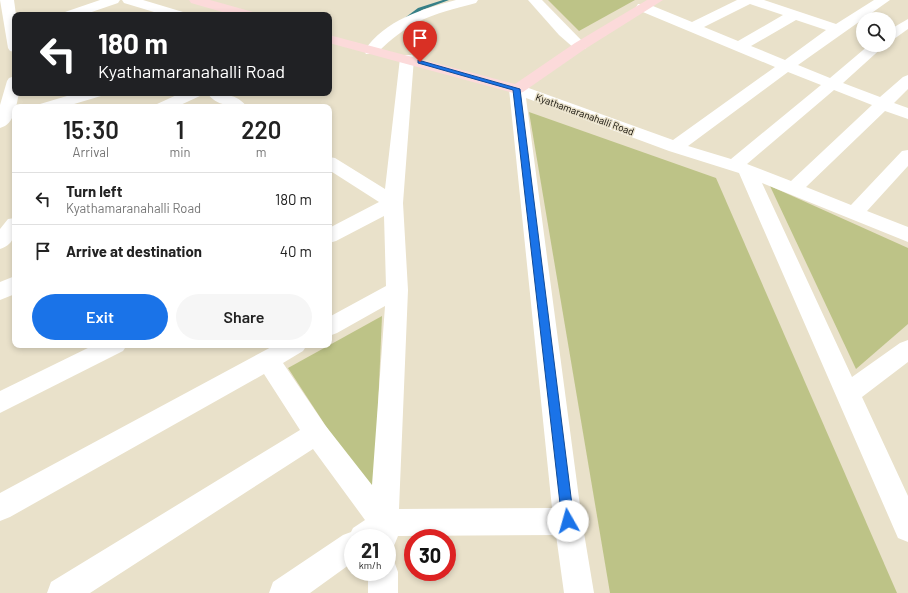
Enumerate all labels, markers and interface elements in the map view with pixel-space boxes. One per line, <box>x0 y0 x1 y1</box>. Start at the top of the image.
map controls <box>856 12 896 52</box>
button: search <box>856 12 896 52</box>
pin <box>403 21 437 62</box>
text: 180 m <box>98 26 168 60</box>
icon: arrive <box>409 27 431 49</box>
icon: left <box>32 28 84 80</box>
text: Kyathamaranahalli Road <box>98 60 285 82</box>
street label: Kyathamaranahalli Road <box>534 91 636 137</box>
text: 15:30 <box>63 115 119 144</box>
text: 1 <box>176 115 184 144</box>
text: 220 <box>241 115 281 144</box>
text: Arrival <box>73 144 109 160</box>
text: min <box>169 144 191 160</box>
text: m <box>256 144 267 160</box>
text: Turn left <box>66 182 122 200</box>
icon: left <box>32 188 54 210</box>
text: 180 m <box>275 190 312 208</box>
text: Kyathamaranahalli Road <box>66 200 201 216</box>
icon: arrive <box>32 240 54 262</box>
text: Arrive at destination <box>66 242 202 260</box>
text: 40 m <box>280 242 312 260</box>
button: Exit <box>32 294 168 340</box>
button: Share <box>176 294 312 340</box>
position arrow <box>547 500 589 542</box>
speed limit sign: 30 <box>404 529 456 581</box>
text: 21 <box>361 538 379 562</box>
text: km/h <box>359 559 381 571</box>

